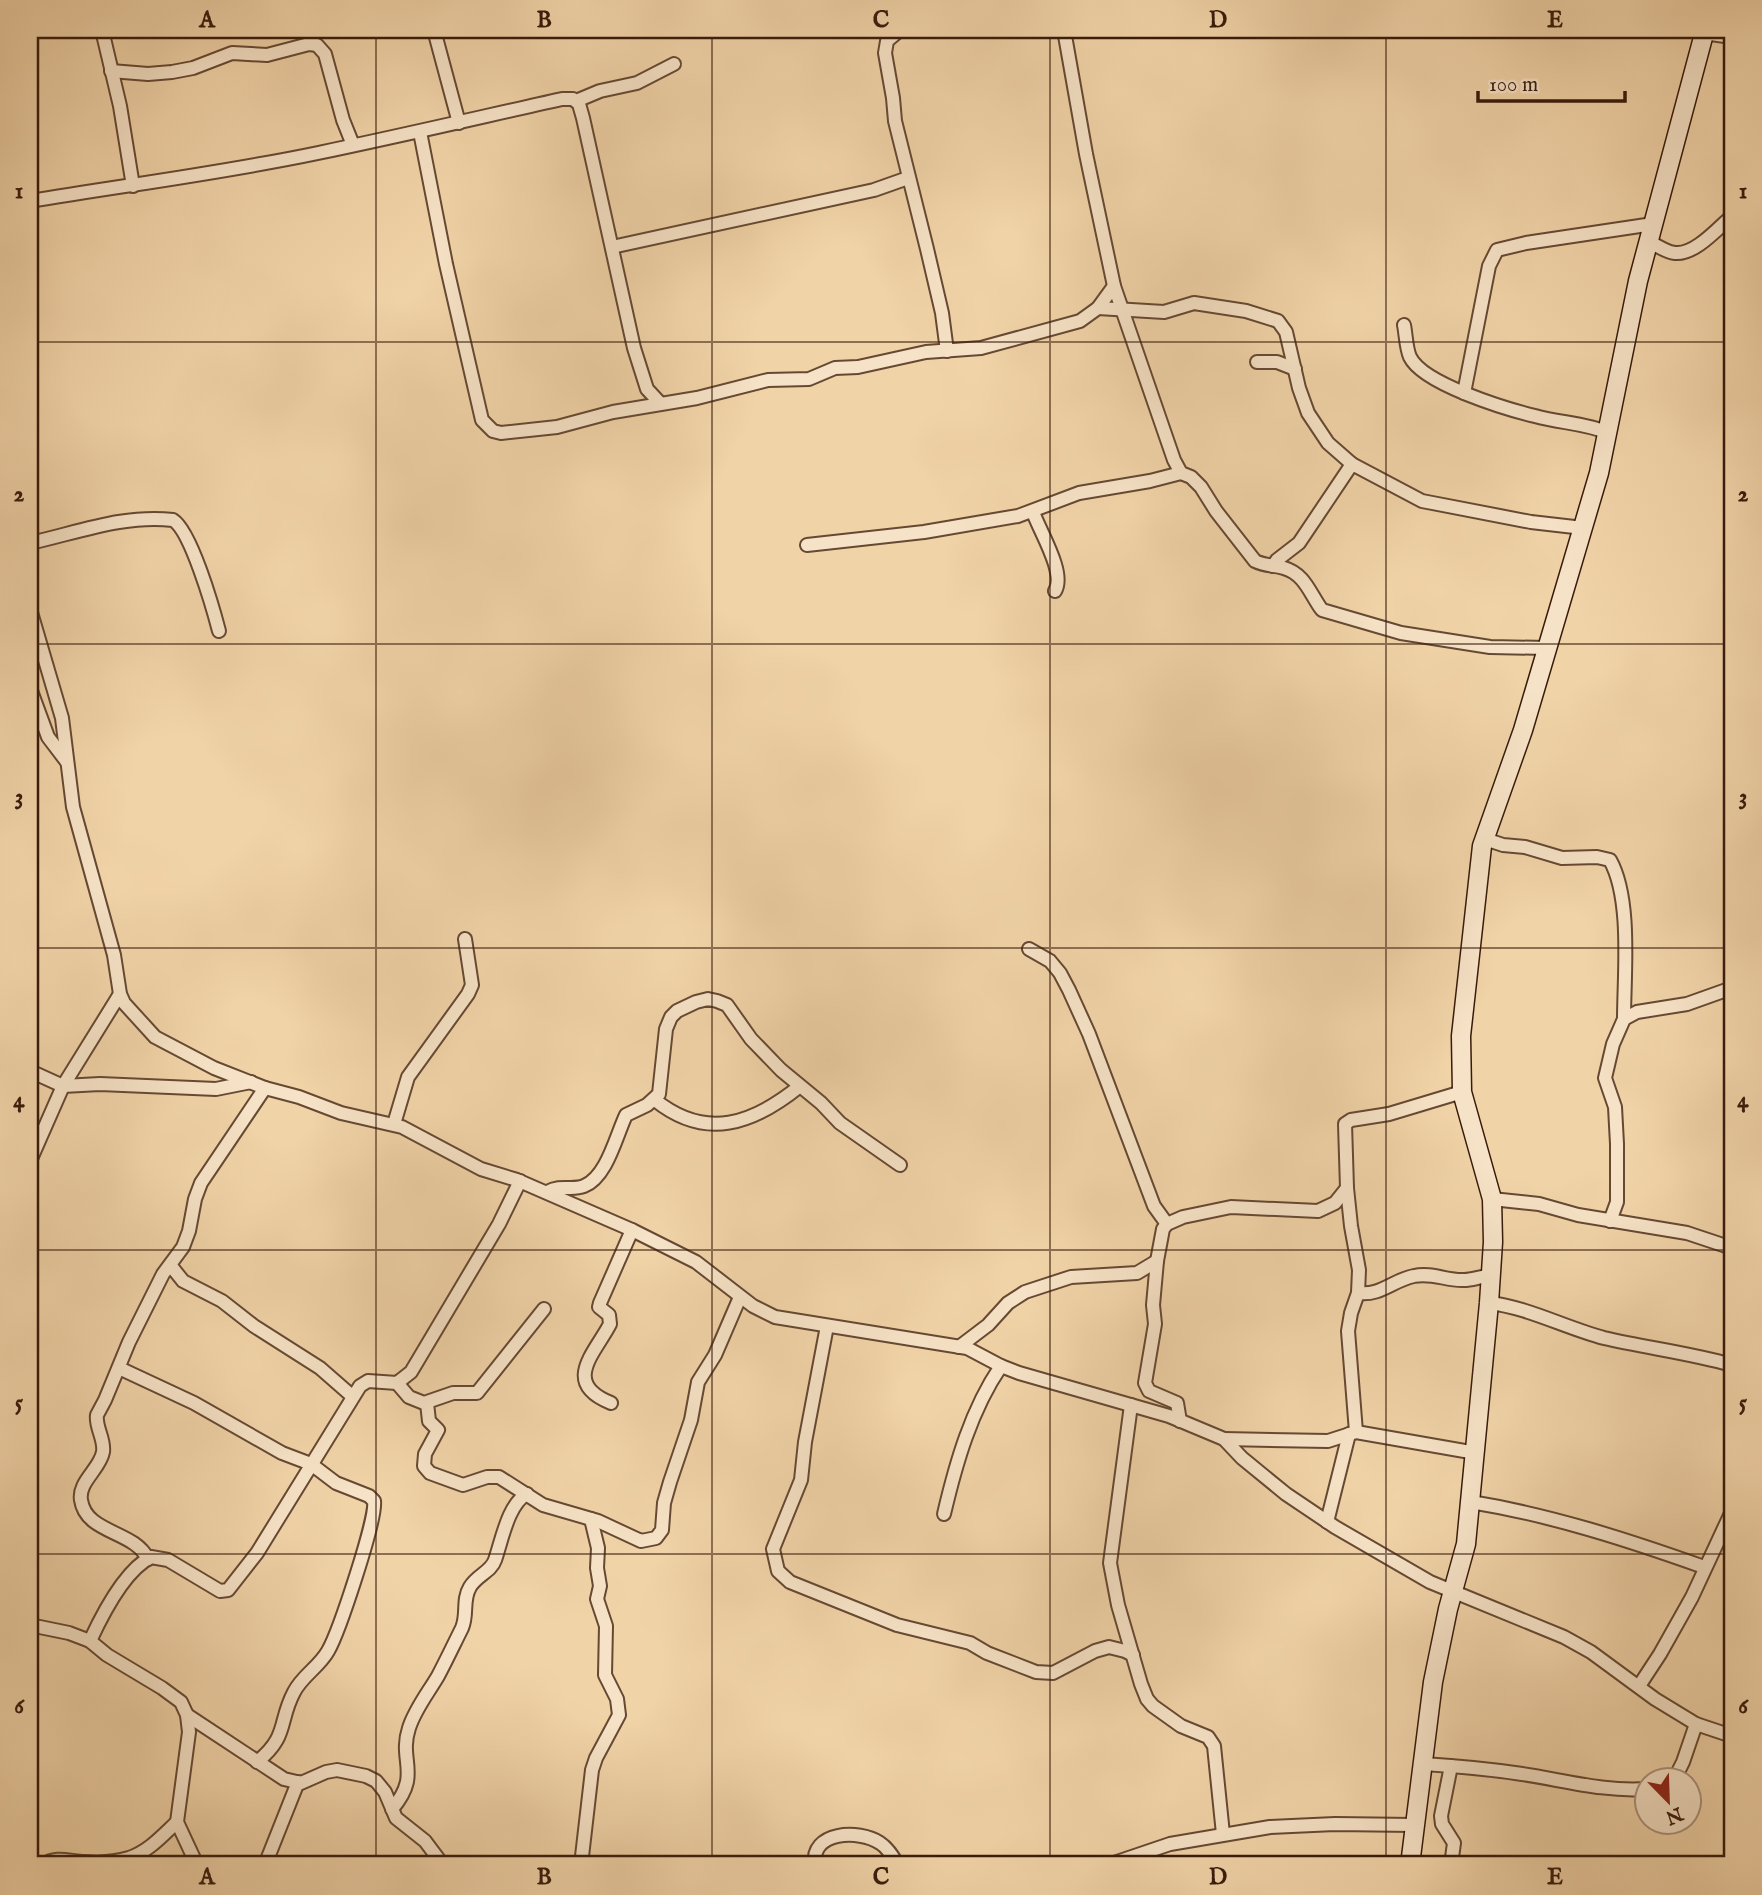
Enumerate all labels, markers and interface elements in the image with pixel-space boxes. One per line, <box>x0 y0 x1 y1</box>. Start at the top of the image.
text: A <box>198 6 216 35</box>
text: B <box>536 6 552 35</box>
text: C <box>873 6 890 35</box>
text: D <box>1209 6 1227 35</box>
text: E <box>1547 6 1563 35</box>
scale bar <box>1478 60 1626 104</box>
text: 100 m <box>1489 72 1538 99</box>
text: 1 <box>15 177 23 206</box>
text: 1 <box>1739 177 1747 206</box>
text: 2 <box>14 480 25 509</box>
text: 2 <box>1738 480 1749 509</box>
text: 3 <box>15 783 23 812</box>
text: 3 <box>1739 783 1747 812</box>
text: 4 <box>13 1086 25 1115</box>
text: 4 <box>1737 1086 1749 1115</box>
text: 5 <box>15 1389 24 1418</box>
text: 5 <box>1739 1389 1748 1418</box>
text: 6 <box>14 1692 25 1721</box>
text: 6 <box>1738 1692 1749 1721</box>
north arrow <box>1632 1766 1702 1836</box>
text: N <box>1661 1800 1687 1829</box>
text: A <box>198 1863 216 1892</box>
text: B <box>536 1863 552 1892</box>
text: C <box>873 1863 890 1892</box>
text: D <box>1209 1863 1227 1892</box>
text: E <box>1547 1863 1563 1892</box>

